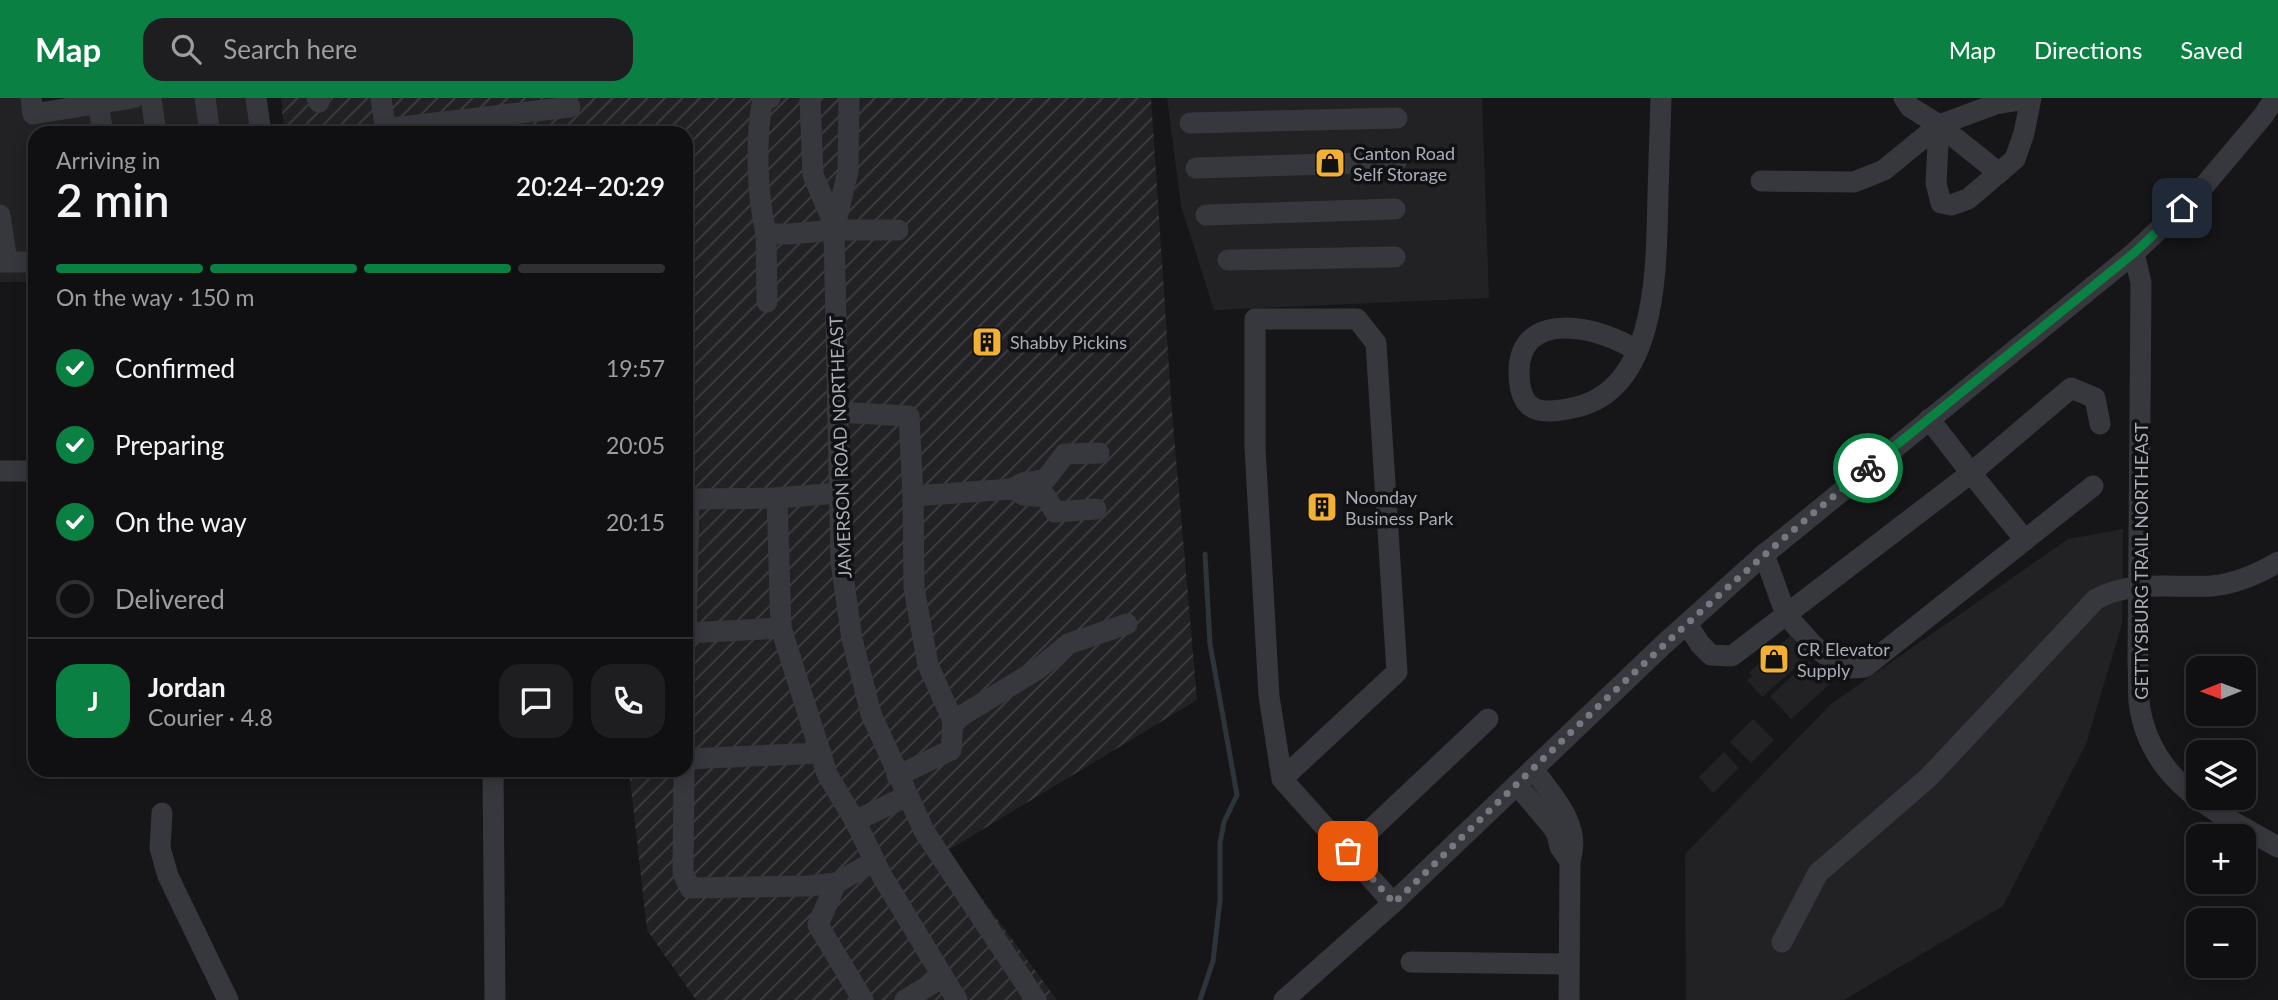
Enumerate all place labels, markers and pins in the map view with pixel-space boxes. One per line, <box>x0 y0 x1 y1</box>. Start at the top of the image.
place label: Canton Road Self Storage <box>1353 142 1455 185</box>
shop icon: Canton Road Self Storage <box>1313 146 1347 180</box>
pin <box>2152 178 2212 238</box>
building icon: Shabby Pickins <box>970 325 1004 359</box>
place label: Shabby Pickins <box>1010 331 1127 353</box>
place label: Noonday Business Park <box>1345 486 1454 529</box>
building icon: Noonday Business Park <box>1305 490 1339 524</box>
place label: CR Elevator Supply <box>1797 638 1890 681</box>
shop icon: CR Elevator Supply <box>1757 642 1791 676</box>
pin <box>1318 821 1378 881</box>

